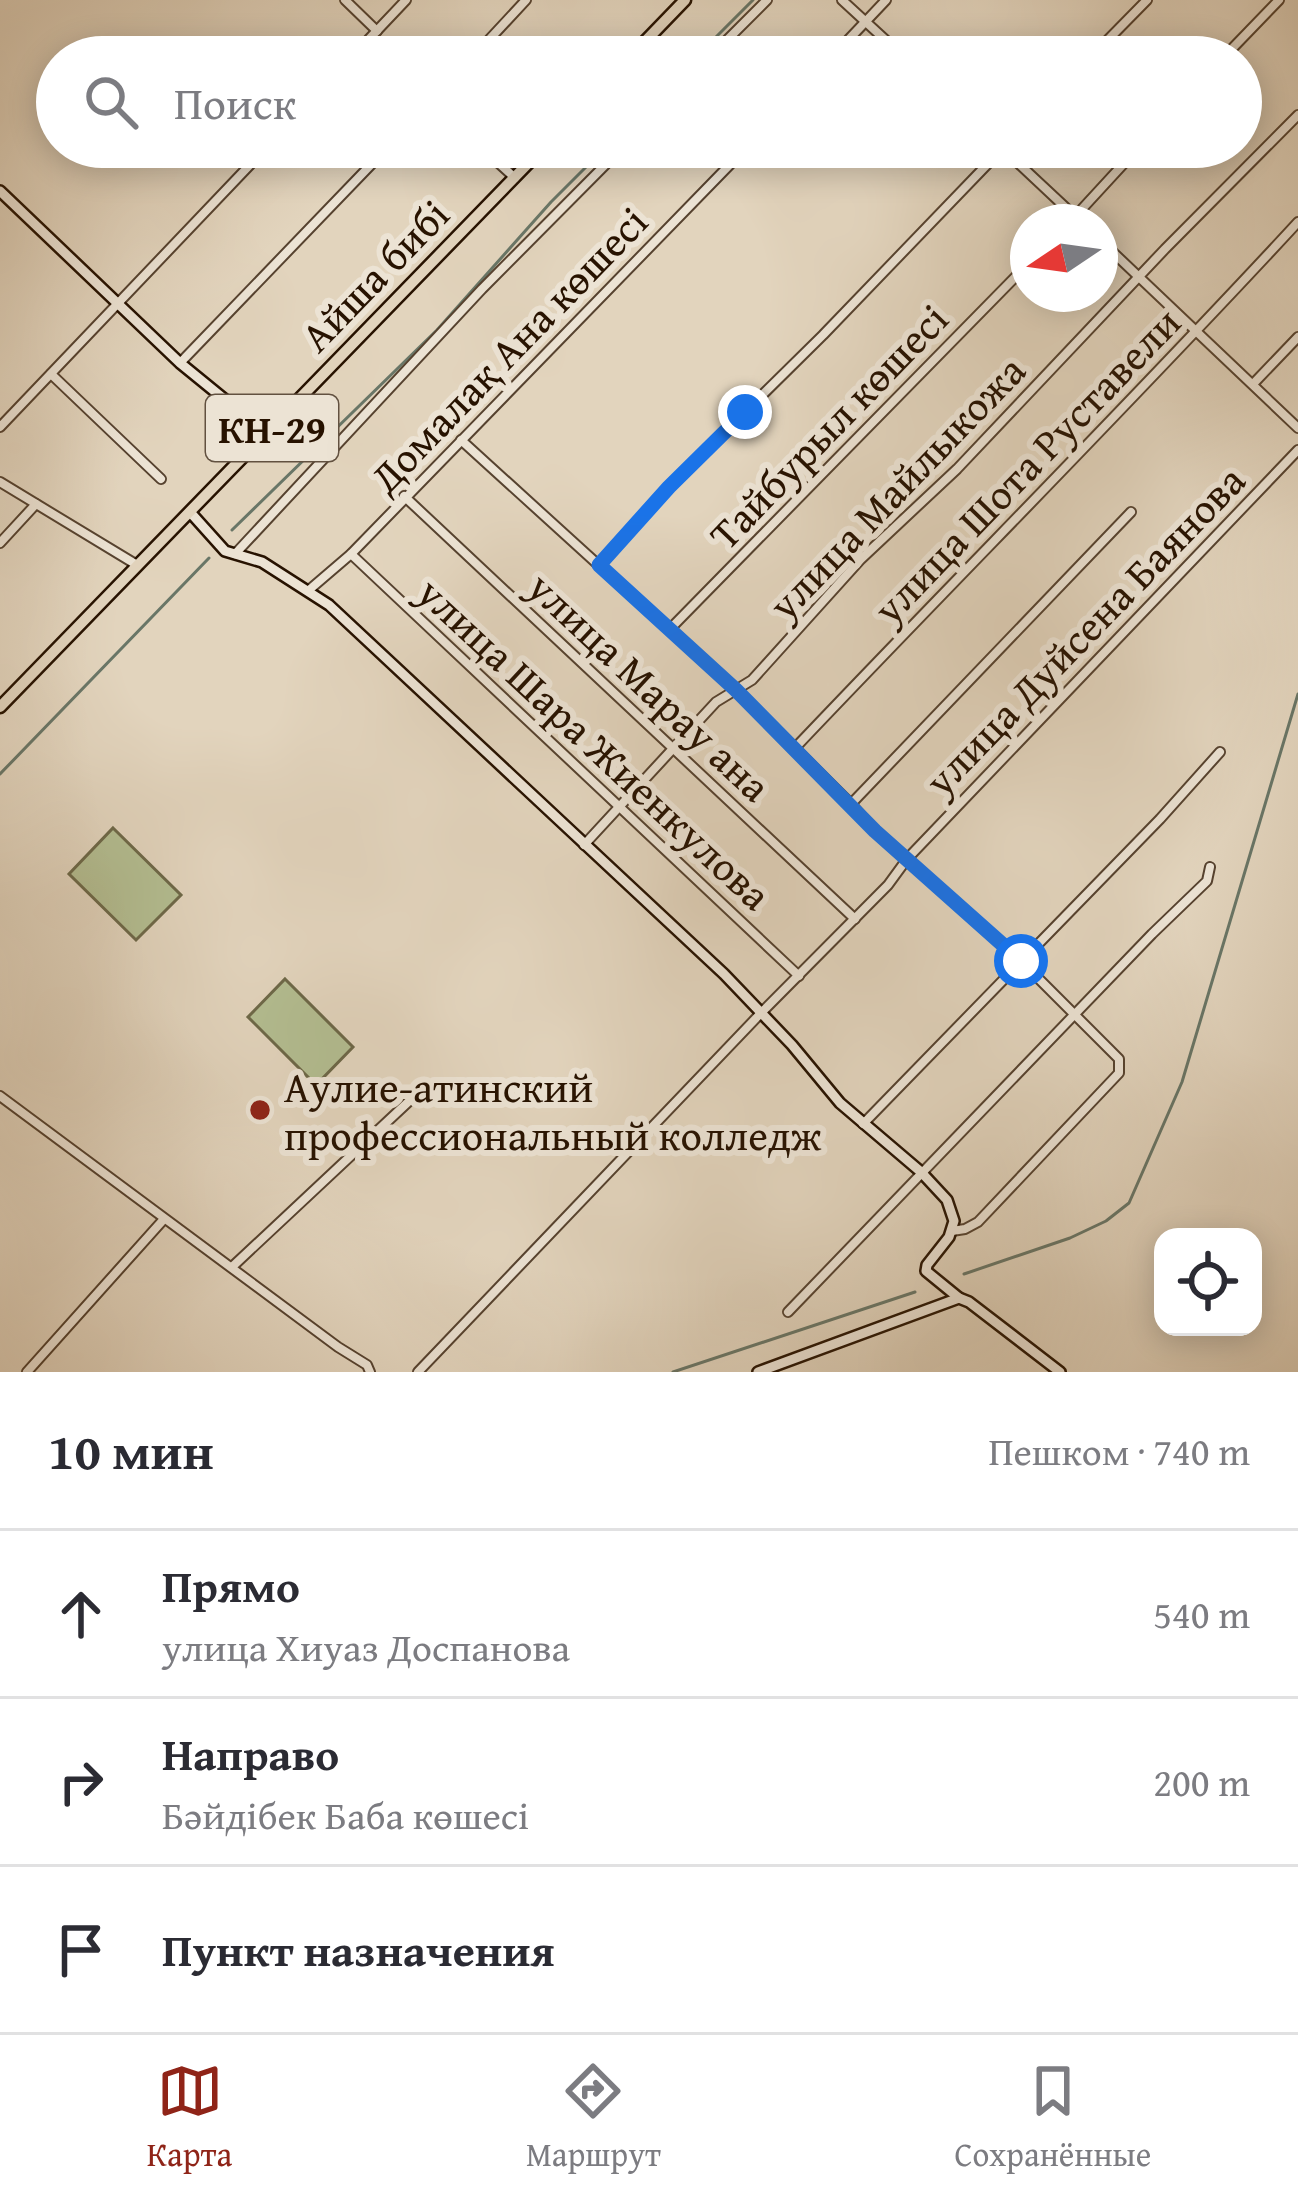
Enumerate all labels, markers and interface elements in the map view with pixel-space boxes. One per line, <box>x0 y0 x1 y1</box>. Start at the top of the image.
search box <box>36 36 1262 168</box>
icon: search <box>78 69 144 135</box>
text: Поиск <box>174 70 296 135</box>
street label: Айша бибі <box>286 185 462 365</box>
street label: Домалақ Ана көшесі <box>354 192 661 507</box>
north arrow <box>1010 204 1118 312</box>
street label: Тайбурыл көшесі <box>695 289 961 563</box>
street label: улица Шота Руставели <box>858 293 1194 638</box>
street label: улица Майлыкожа <box>753 341 1039 634</box>
route end <box>718 385 772 439</box>
road number: КН-29 <box>206 395 338 461</box>
street label: улица Дуйсена Баянова <box>909 451 1258 810</box>
street label: улица Марау ана <box>514 556 785 815</box>
street label: улица Шара Жиенкулова <box>404 562 786 924</box>
route start <box>994 934 1048 988</box>
place label: Аулие-атинский профессиональный колледж <box>284 1056 822 1165</box>
marker: Аулие-атинский профессиональный колледж <box>247 1097 273 1123</box>
map controls <box>1154 1228 1262 1336</box>
button: locate <box>1154 1228 1262 1336</box>
text: 10 мин <box>48 1413 214 1488</box>
text: Пешком · 740 m <box>988 1422 1250 1479</box>
text: Прямо <box>162 1553 300 1618</box>
icon: ahead <box>48 1581 114 1647</box>
text: 540 m <box>1153 1585 1250 1642</box>
text: улица Хиуаз Доспанова <box>162 1618 570 1675</box>
text: Направо <box>162 1721 339 1786</box>
icon: right <box>48 1749 114 1815</box>
text: 200 m <box>1153 1753 1250 1810</box>
text: Бәйдібек Баба көшесі <box>162 1786 529 1843</box>
icon: arrive <box>48 1917 114 1983</box>
text: Пункт назначения <box>162 1917 555 1982</box>
tab: Карта <box>147 2058 232 2178</box>
tab: Маршрут <box>526 2058 661 2178</box>
tab: Сохранённые <box>955 2058 1151 2178</box>

